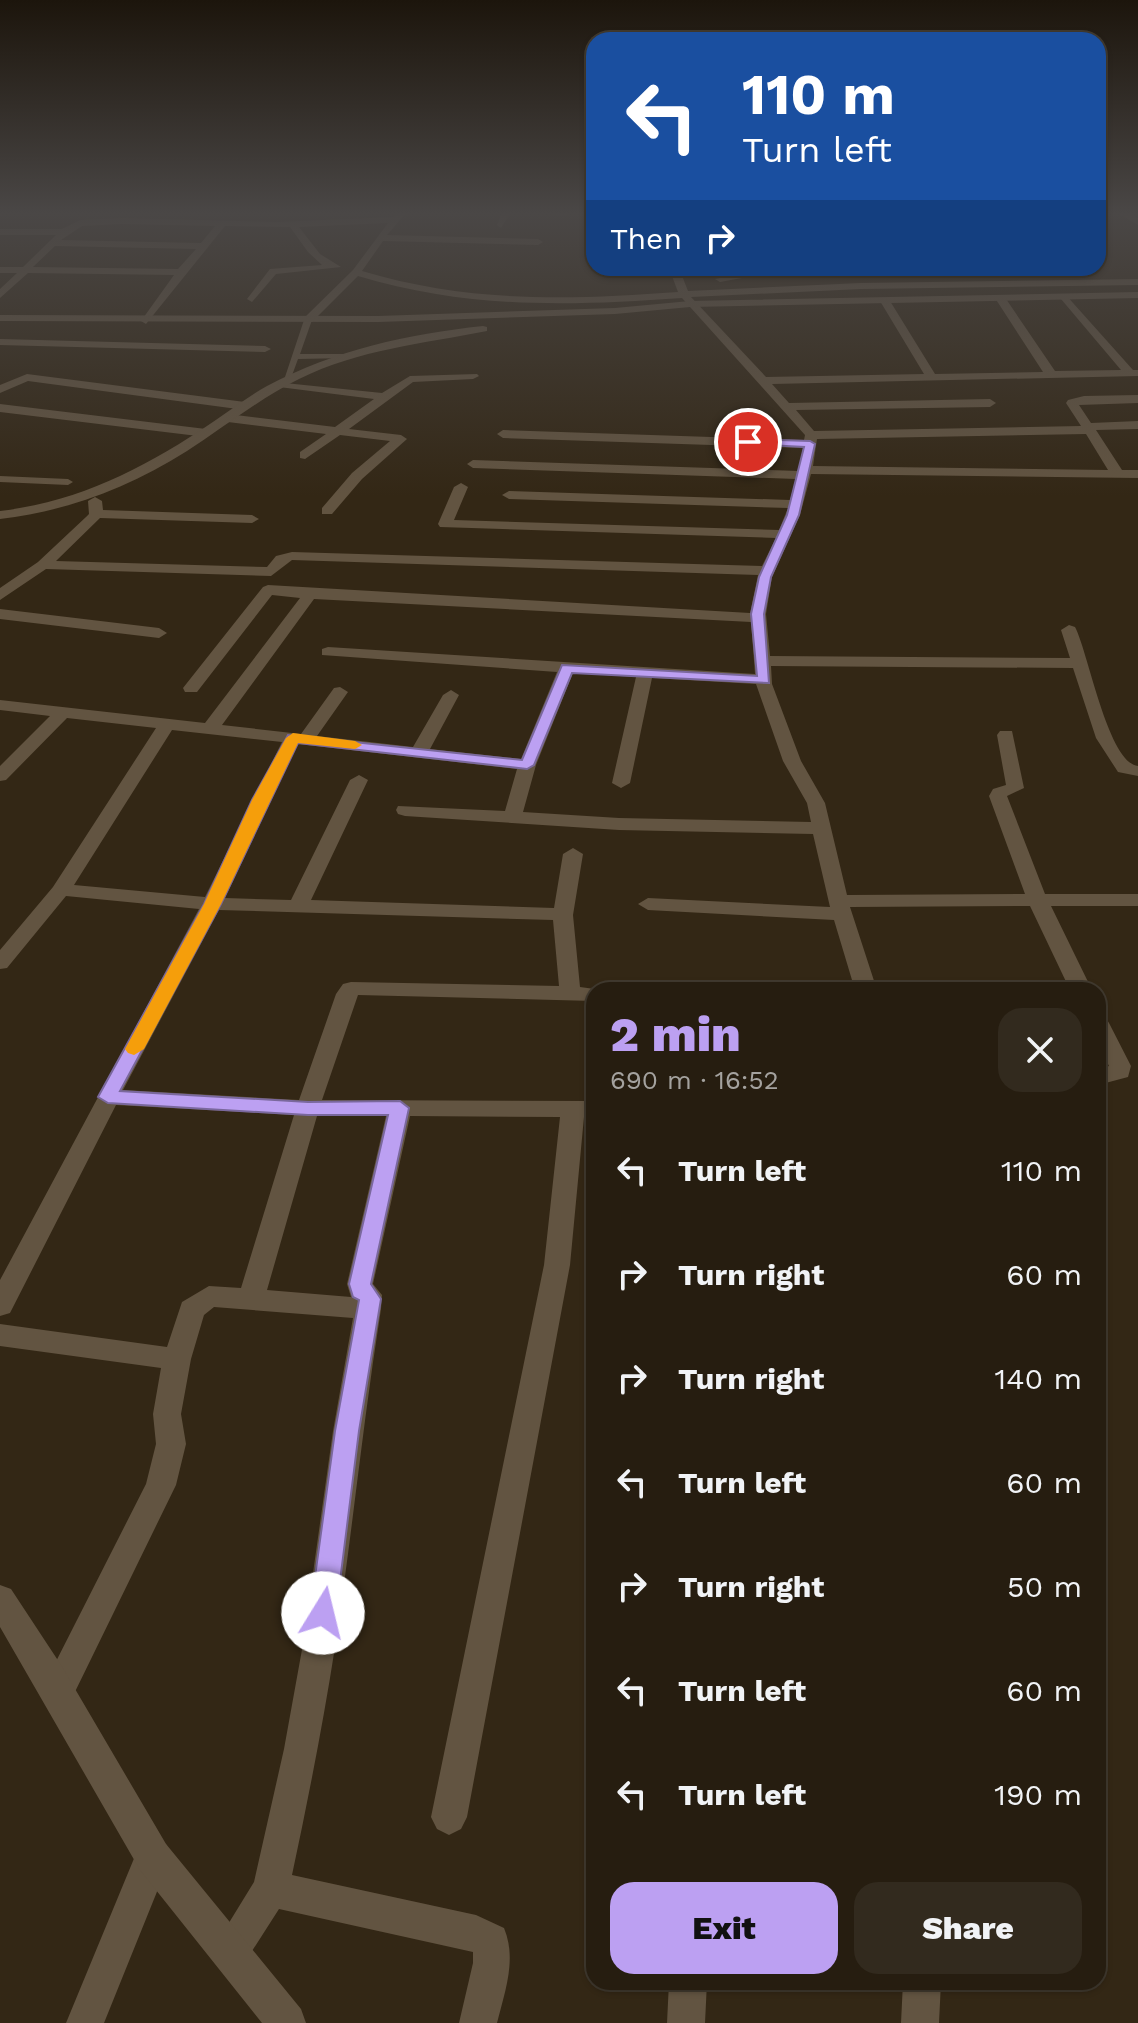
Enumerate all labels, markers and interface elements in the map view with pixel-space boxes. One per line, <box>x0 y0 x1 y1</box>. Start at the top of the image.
text: 110 m <box>742 62 895 128</box>
icon: left <box>610 64 714 168</box>
text: Turn left <box>742 129 892 171</box>
icon: right <box>698 216 742 260</box>
text: Then <box>610 221 682 256</box>
pin <box>714 408 782 476</box>
icon: arrive <box>726 420 770 464</box>
text: 2 min <box>610 1006 741 1063</box>
button: close <box>998 1008 1082 1092</box>
text: 690 m · 16:52 <box>610 1065 779 1095</box>
icon: left <box>610 1148 654 1192</box>
text: Turn left <box>678 1153 806 1188</box>
text: 110 m <box>1001 1153 1082 1188</box>
icon: right <box>610 1252 654 1296</box>
text: Turn right <box>678 1257 824 1292</box>
text: 60 m <box>1006 1257 1082 1292</box>
icon: right <box>610 1356 654 1400</box>
text: Turn right <box>678 1361 824 1396</box>
text: 140 m <box>994 1361 1082 1396</box>
icon: left <box>610 1460 654 1504</box>
text: Turn left <box>678 1465 806 1500</box>
text: 60 m <box>1006 1465 1082 1500</box>
icon: right <box>610 1564 654 1608</box>
text: Turn right <box>678 1569 824 1604</box>
text: 50 m <box>1007 1569 1082 1604</box>
position arrow <box>281 1571 365 1655</box>
icon: left <box>610 1668 654 1712</box>
text: Turn left <box>678 1673 806 1708</box>
text: 60 m <box>1006 1673 1082 1708</box>
icon: left <box>610 1772 654 1816</box>
text: Turn left <box>678 1777 806 1812</box>
text: 190 m <box>994 1777 1082 1812</box>
button: Exit <box>610 1882 838 1974</box>
button: Share <box>854 1882 1082 1974</box>

